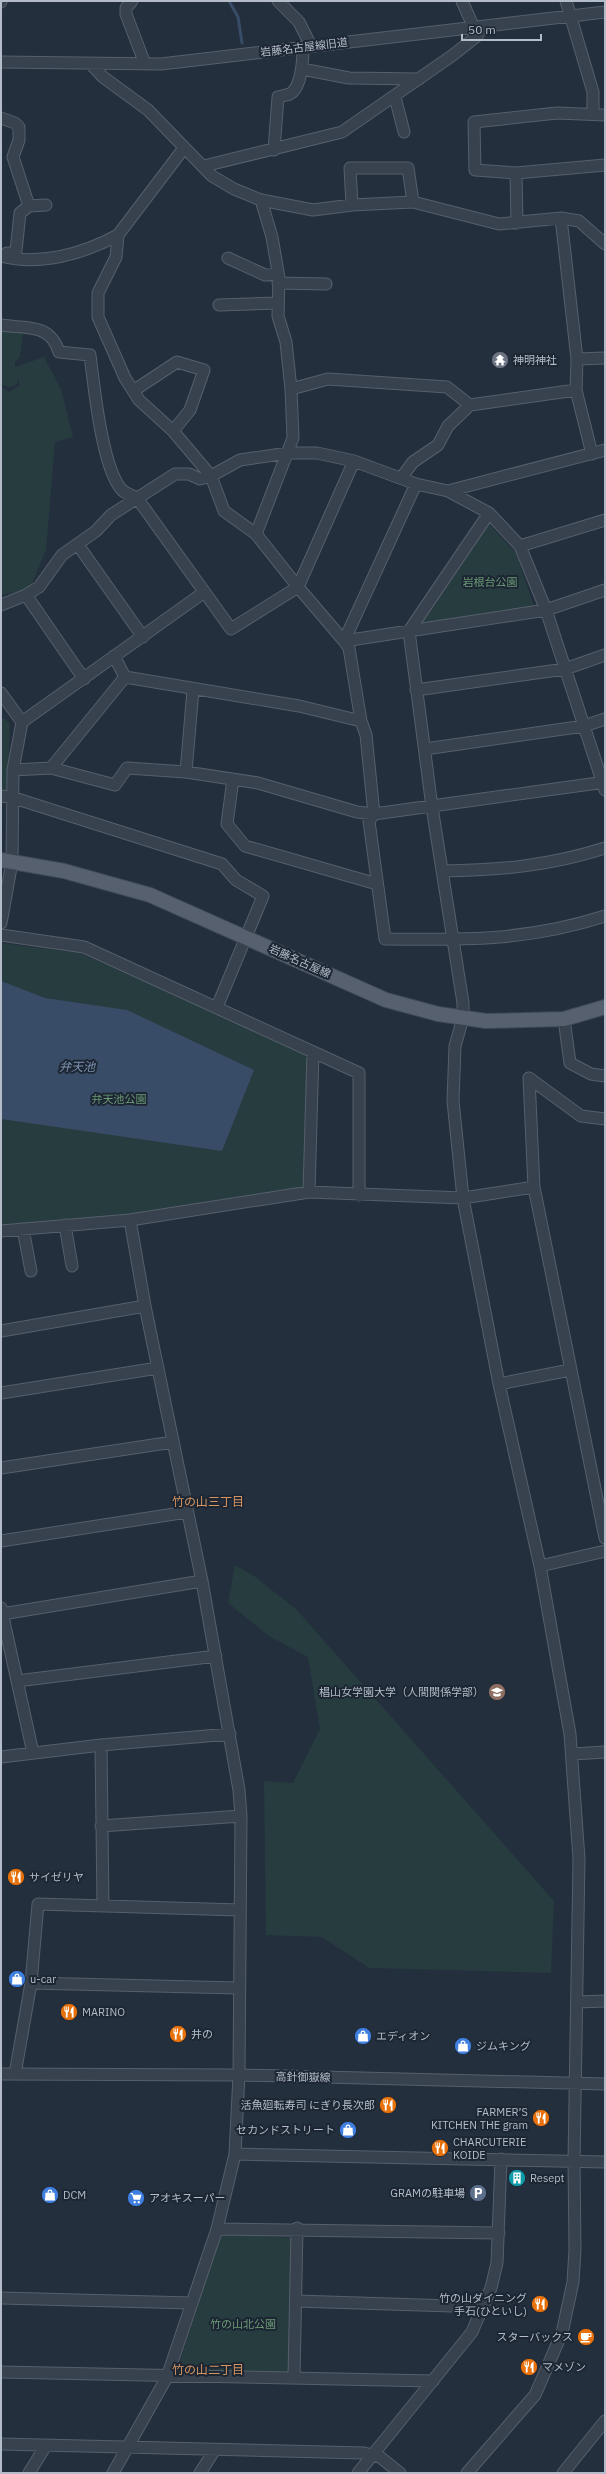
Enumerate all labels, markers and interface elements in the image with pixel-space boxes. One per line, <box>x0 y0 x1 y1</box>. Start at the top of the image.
scale bar <box>462 16 541 42</box>
text: 50 m <box>468 22 496 37</box>
street label: 岩藤名古屋線旧道 <box>259 35 349 59</box>
temple icon: 神明神社 <box>490 350 510 370</box>
place label: 神明神社 <box>513 353 557 367</box>
park label: 岩根台公園 <box>463 575 518 589</box>
street label: 岩藤名古屋線 <box>267 941 333 981</box>
water label: 弁天池 <box>59 1059 96 1074</box>
park label: 弁天池公園 <box>92 1092 147 1106</box>
district label: 竹の山三丁目 <box>172 1494 244 1509</box>
school or university icon: 椙山女学園大学（人間関係学部） <box>487 1682 507 1702</box>
place label: 椙山女学園大学（人間関係学部） <box>319 1685 484 1699</box>
restaurant icon: サイゼリヤ <box>6 1867 26 1887</box>
place label: サイゼリヤ <box>29 1870 84 1884</box>
shop icon: u-car <box>7 1969 27 1989</box>
place label: u-car <box>30 1972 56 1986</box>
restaurant icon: MARINO <box>59 2002 79 2022</box>
place label: MARINO <box>82 2005 125 2019</box>
restaurant icon: 井の <box>168 2024 188 2044</box>
shop icon: エディオン <box>353 2026 373 2046</box>
place label: 井の <box>191 2027 213 2041</box>
place label: エディオン <box>376 2029 430 2043</box>
shop icon: ジムキング <box>453 2036 473 2056</box>
place label: ジムキング <box>476 2039 531 2053</box>
street label: 高針御嶽線 <box>275 2070 331 2084</box>
restaurant icon: 活魚廻転寿司 にぎり長次郎 <box>378 2095 398 2115</box>
place label: 活魚廻転寿司 にぎり長次郎 <box>240 2098 375 2112</box>
place label: FARMER’S KITCHEN THE gram <box>431 2105 528 2132</box>
restaurant icon: FARMER’S KITCHEN THE gram <box>531 2108 551 2128</box>
shop icon: セカンドストリート <box>338 2120 358 2140</box>
place label: セカンドストリート <box>236 2123 335 2137</box>
place label: CHARCUTERIE KOIDE <box>453 2135 526 2162</box>
restaurant icon: CHARCUTERIE KOIDE <box>430 2138 450 2158</box>
building icon: Resept <box>507 2168 527 2188</box>
place label: Resept <box>530 2171 565 2185</box>
parking icon: GRAMの駐車場 <box>468 2183 488 2203</box>
shop icon: DCM <box>40 2185 60 2205</box>
place label: GRAMの駐車場 <box>390 2186 465 2200</box>
place label: DCM <box>63 2188 86 2202</box>
supermarket icon: アオキスーパー <box>126 2188 146 2208</box>
place label: アオキスーパー <box>149 2191 226 2205</box>
place label: 竹の山ダイニング 手石(ひといし) <box>439 2291 527 2318</box>
restaurant icon: 竹の山ダイニング 手石(ひといし) <box>530 2294 550 2314</box>
park label: 竹の山北公園 <box>210 2317 276 2331</box>
cafe icon: スターバックス <box>576 2327 596 2347</box>
place label: スターバックス <box>496 2330 573 2344</box>
restaurant icon: マメゾン <box>519 2357 539 2377</box>
place label: マメゾン <box>542 2360 586 2374</box>
district label: 竹の山二丁目 <box>172 2362 244 2377</box>

